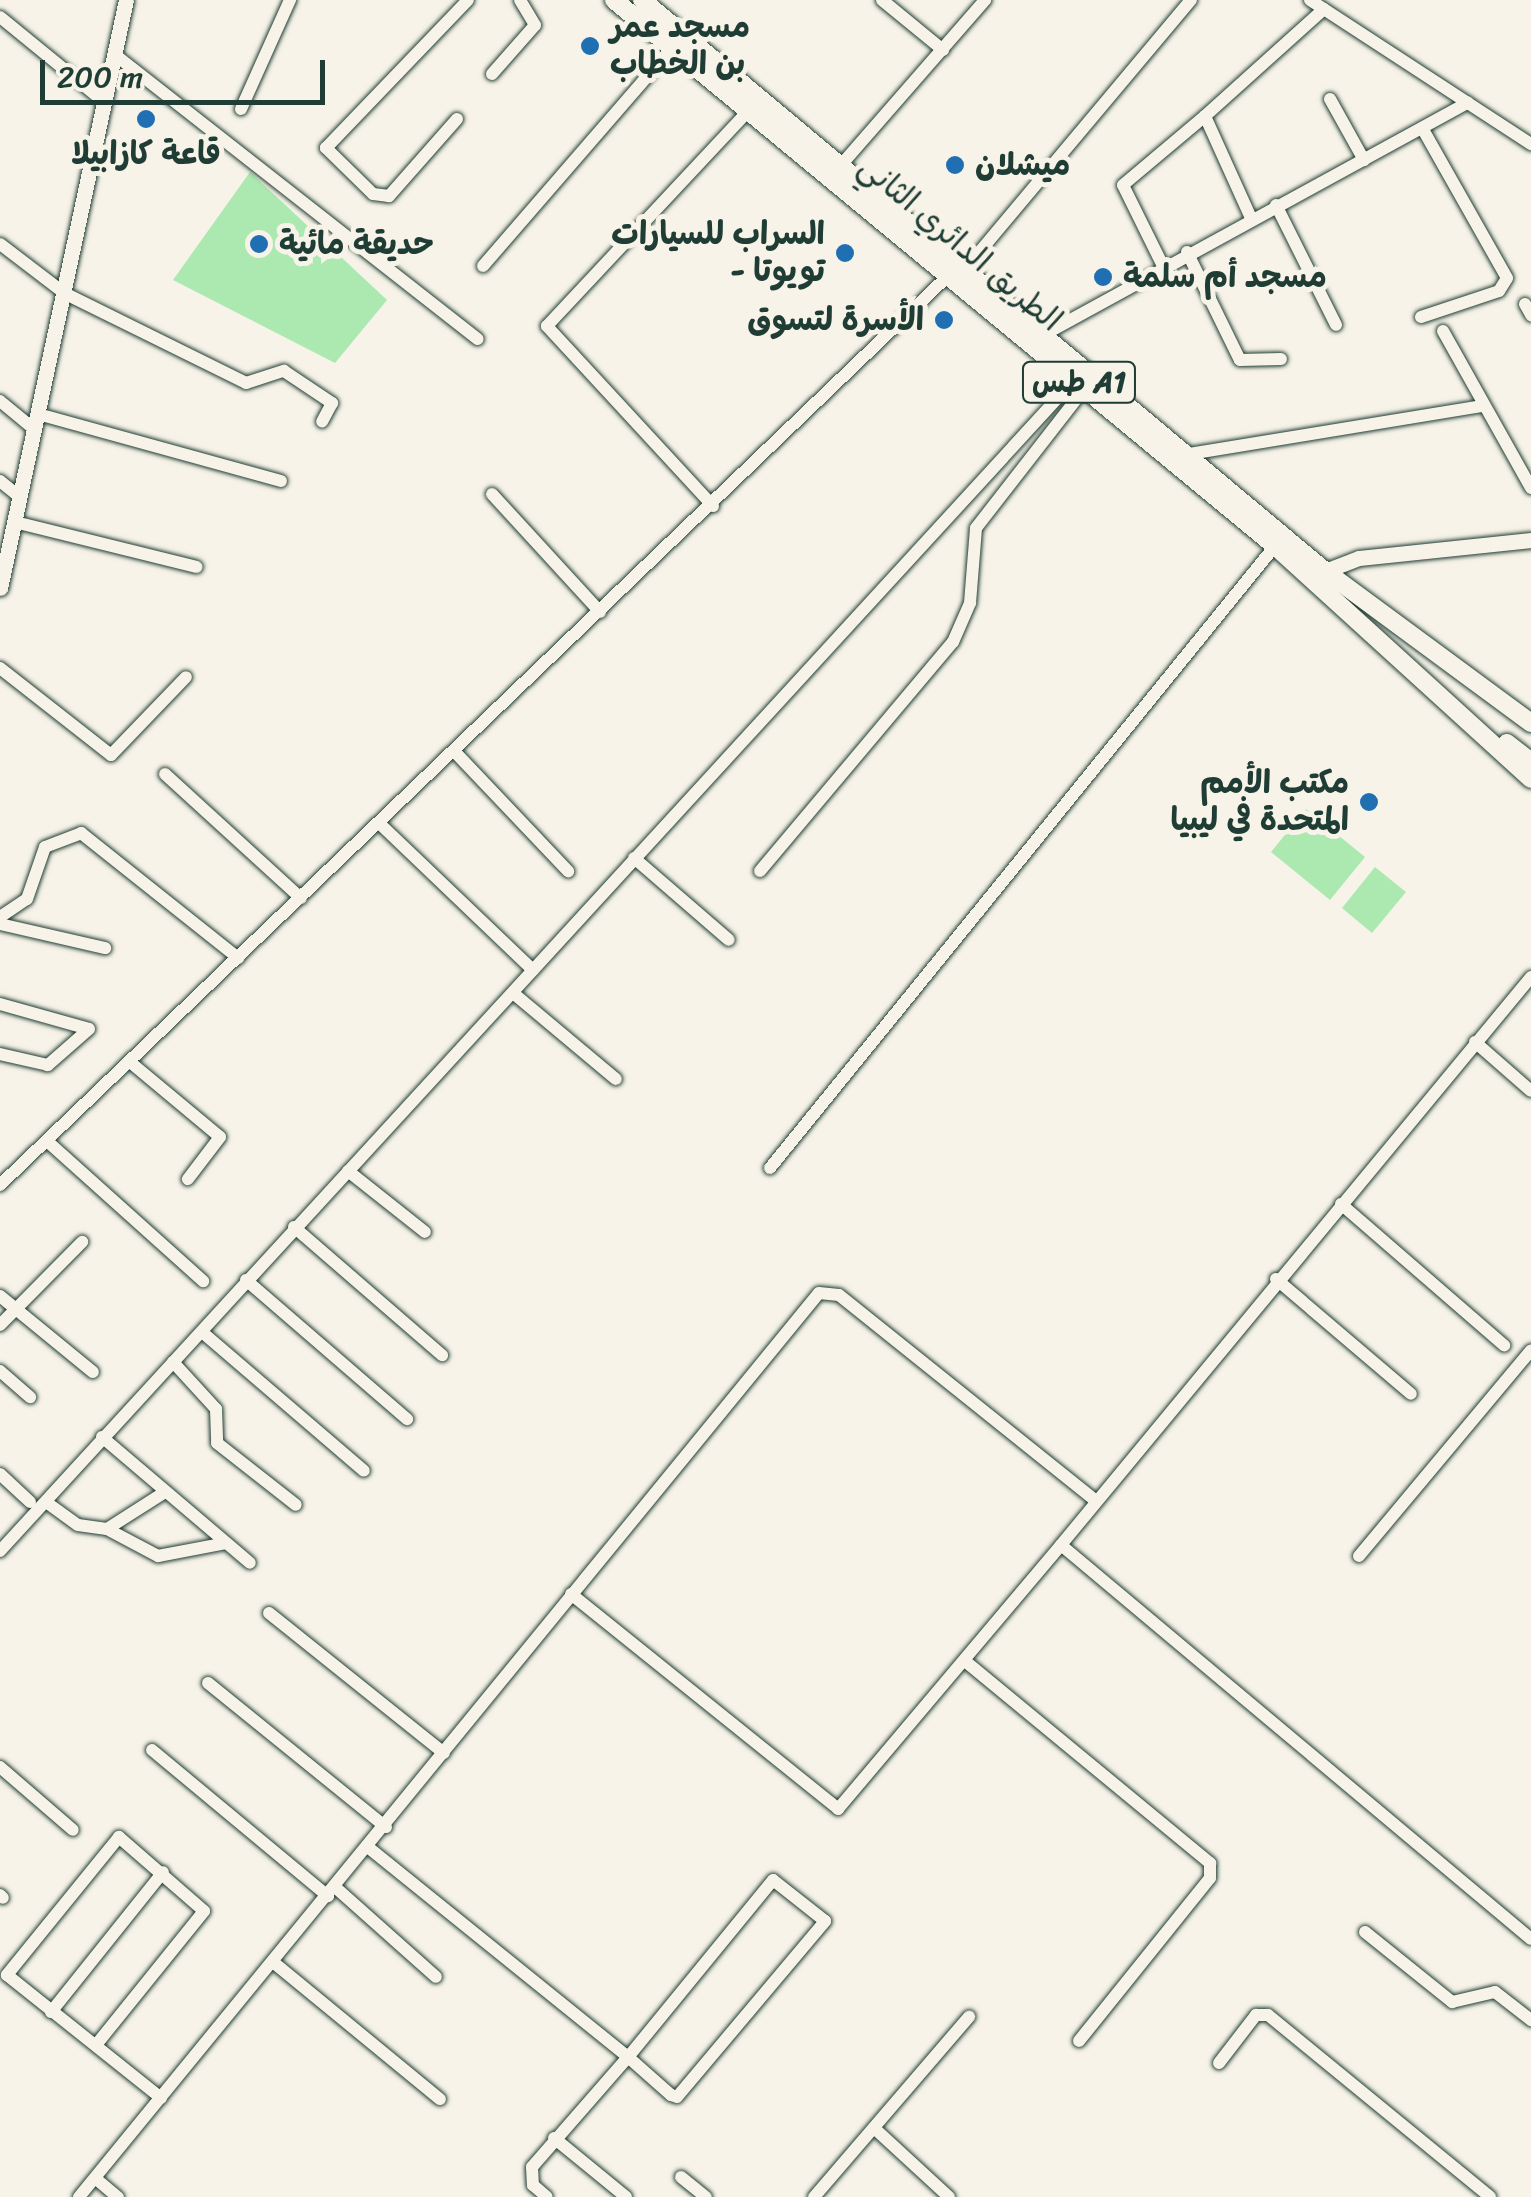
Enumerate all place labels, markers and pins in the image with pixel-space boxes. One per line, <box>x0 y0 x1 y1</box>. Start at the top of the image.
place label: مسجد عمر بن الخطاب <box>610 9 750 84</box>
marker: مسجد عمر بن الخطاب <box>579 35 601 57</box>
marker: قاعة كازابيلا <box>135 108 157 130</box>
place label: قاعة كازابيلا <box>71 135 221 173</box>
place label: ميشلان <box>975 146 1070 184</box>
marker: ميشلان <box>944 154 966 176</box>
place label: السراب للسيارات - تويوتا <box>611 216 825 291</box>
place label: حديقة مائية <box>279 225 434 263</box>
marker: حديقة مائية <box>248 233 270 255</box>
marker: السراب للسيارات - تويوتا <box>834 242 856 264</box>
place label: مسجد أم سلمة <box>1123 258 1327 296</box>
marker: مسجد أم سلمة <box>1092 266 1114 288</box>
place label: الأسرة لتسوق <box>747 301 924 339</box>
marker: الأسرة لتسوق <box>933 309 955 331</box>
place label: مكتب الأمم المتحدة في ليبيا <box>1171 765 1349 840</box>
marker: مكتب الأمم المتحدة في ليبيا <box>1358 791 1380 813</box>

